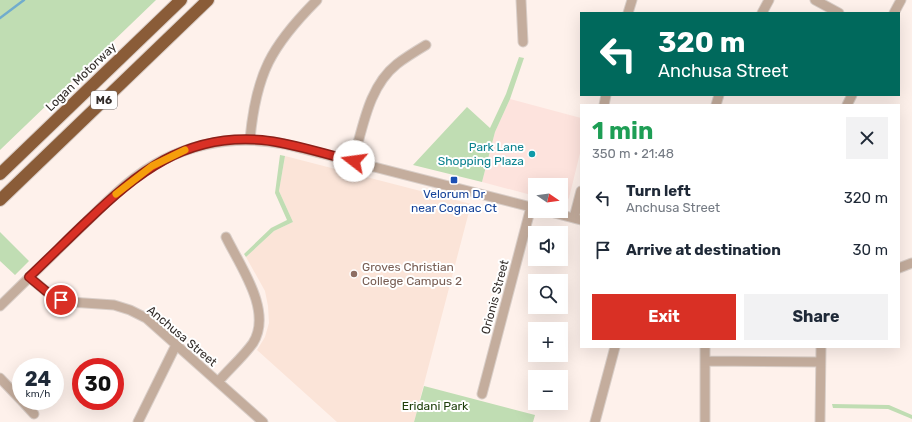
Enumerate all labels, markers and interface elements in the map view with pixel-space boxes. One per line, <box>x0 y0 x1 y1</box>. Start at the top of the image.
text: 320 m <box>658 26 745 59</box>
icon: left <box>592 28 644 80</box>
street label: Logan Motorway <box>43 40 119 114</box>
text: Anchusa Street <box>658 60 788 82</box>
road number: M6 <box>91 91 117 109</box>
text: 1 min <box>592 117 653 145</box>
button: close <box>846 117 888 159</box>
position arrow <box>333 140 375 182</box>
place label: Park Lane Shopping Plaza <box>438 140 524 168</box>
text: 350 m · 21:48 <box>592 146 674 161</box>
marker: Park Lane Shopping Plaza <box>527 149 537 159</box>
marker: Velorum Dr near Cognac Ct <box>449 175 459 185</box>
north arrow <box>528 178 568 218</box>
map controls <box>528 178 568 410</box>
text: Turn left <box>626 182 691 200</box>
place label: Velorum Dr near Cognac Ct <box>411 187 497 215</box>
icon: left <box>592 187 614 209</box>
text: 320 m <box>844 189 888 207</box>
text: Anchusa Street <box>626 200 720 215</box>
button: sound <box>528 226 568 266</box>
icon: arrive <box>592 239 614 261</box>
text: Arrive at destination <box>626 241 781 259</box>
text: 30 m <box>852 241 888 259</box>
street label: Orionis Street <box>478 258 512 336</box>
place label: Groves Christian College Campus 2 <box>362 260 462 288</box>
marker: Groves Christian College Campus 2 <box>349 269 359 279</box>
button: search <box>528 274 568 314</box>
pin <box>44 283 78 317</box>
icon: arrive <box>50 289 72 311</box>
button: Exit <box>592 294 736 340</box>
button: Share <box>744 294 888 340</box>
street label: Anchusa Street <box>144 303 220 369</box>
button: + <box>528 322 568 362</box>
speed limit sign: 30 <box>72 358 124 410</box>
text: 24 <box>25 367 51 391</box>
button: − <box>528 370 568 410</box>
text: km/h <box>26 388 50 400</box>
park label: Eridani Park <box>402 399 469 413</box>

